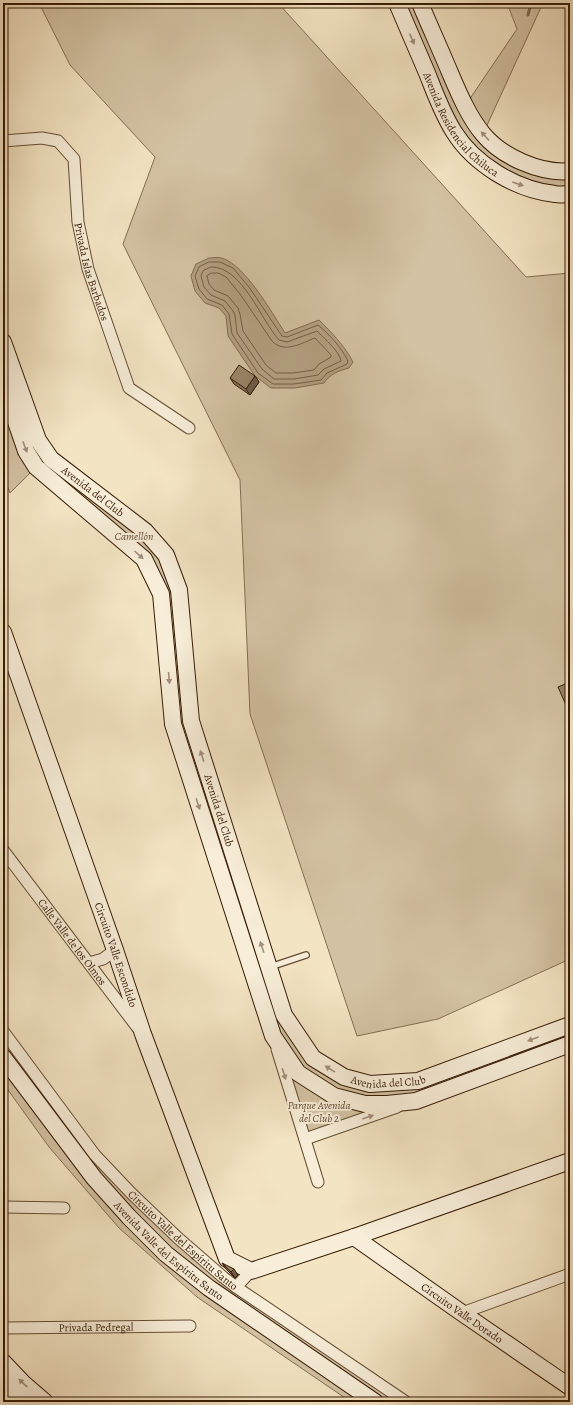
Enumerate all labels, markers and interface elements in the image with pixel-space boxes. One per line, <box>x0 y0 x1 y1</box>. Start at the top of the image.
one-way arrow <box>410 33 416 45</box>
street label: Avenida Residencial Chiluca <box>419 69 502 181</box>
one-way arrow <box>480 131 490 141</box>
one-way arrow <box>512 181 524 187</box>
street label: Privada Islas Barbados <box>70 221 112 323</box>
one-way arrow <box>23 442 29 454</box>
street label: Avenida del Club <box>58 462 127 521</box>
park label: Camellón <box>115 529 154 544</box>
one-way arrow <box>134 550 144 559</box>
one-way arrow <box>165 672 172 684</box>
one-way arrow <box>199 750 205 762</box>
street label: Avenida del Club <box>200 771 237 849</box>
one-way arrow <box>195 798 201 810</box>
street label: Calle Valle de los Olmos <box>34 896 110 988</box>
street label: Circuito Valle Escondido <box>91 900 141 1010</box>
one-way arrow <box>259 940 265 952</box>
one-way arrow <box>527 1036 539 1042</box>
one-way arrow <box>325 1065 336 1072</box>
one-way arrow <box>281 1068 287 1080</box>
street label: Avenida del Club <box>348 1072 428 1092</box>
park label: Parque Avenida del Club 2 <box>288 1098 350 1126</box>
one-way arrow <box>362 1114 374 1120</box>
street label: Circuito Valle del Espíritu Santo <box>125 1187 241 1294</box>
street label: Avenida Valle del Espíritu Santo <box>110 1197 227 1304</box>
street label: Circuito Valle Dorado <box>418 1280 506 1347</box>
street label: Privada Pedregal <box>58 1320 134 1335</box>
one-way arrow <box>18 1378 28 1388</box>

